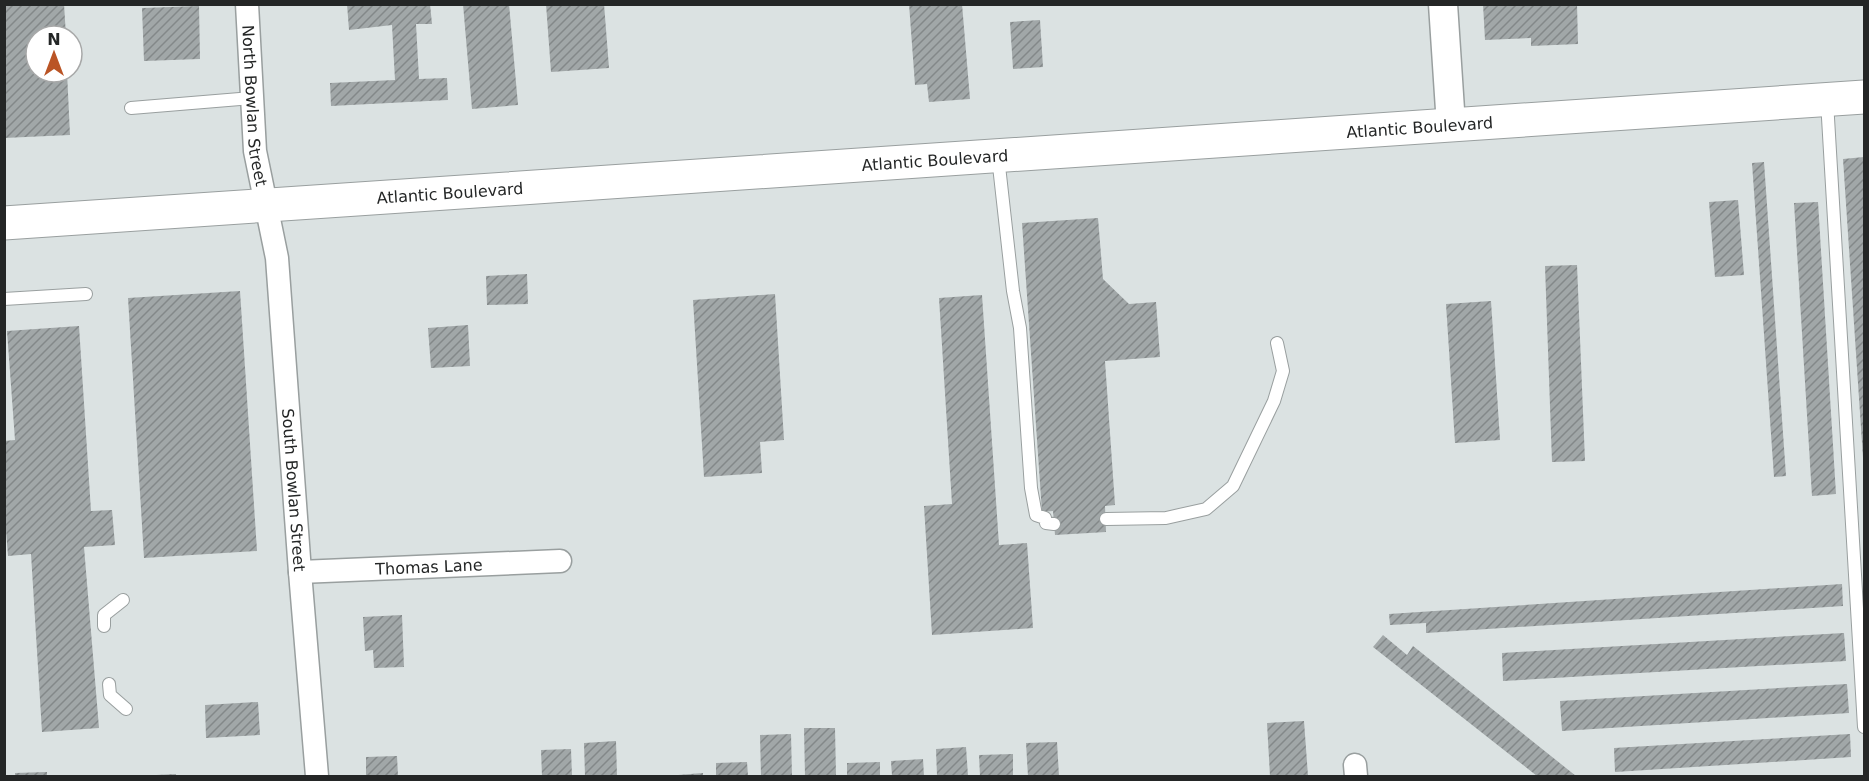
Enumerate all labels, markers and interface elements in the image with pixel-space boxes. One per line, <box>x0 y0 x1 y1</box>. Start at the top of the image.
north arrow <box>24 24 84 84</box>
street label: North Bowlan Street <box>239 25 271 188</box>
text: N <box>47 30 61 49</box>
street label: Atlantic Boulevard <box>1346 113 1494 142</box>
street label: Atlantic Boulevard <box>861 145 1009 174</box>
street label: Atlantic Boulevard <box>376 178 524 207</box>
street label: South Bowlan Street <box>279 408 309 572</box>
street label: Thomas Lane <box>374 555 483 578</box>

